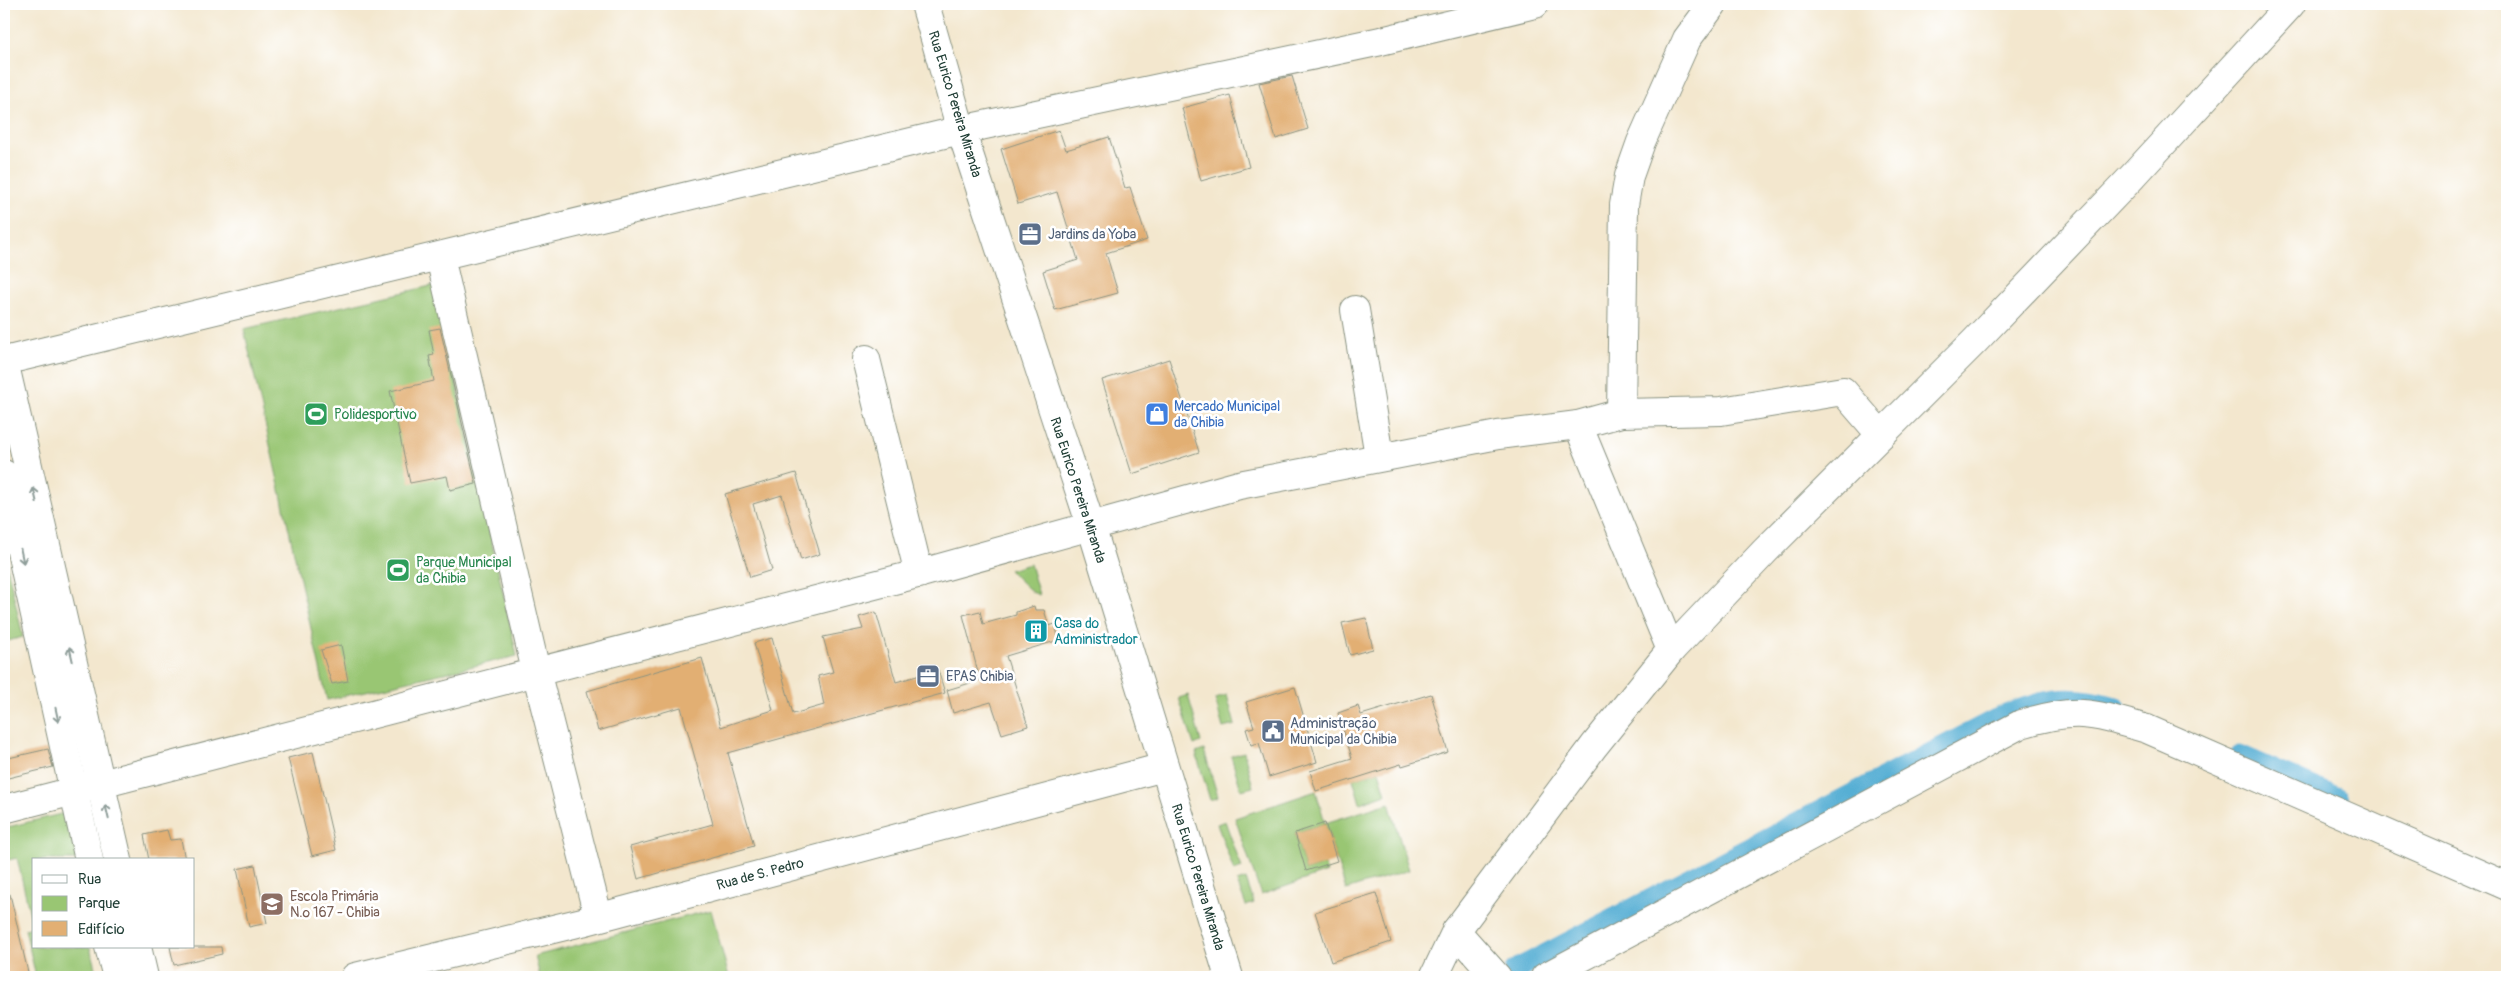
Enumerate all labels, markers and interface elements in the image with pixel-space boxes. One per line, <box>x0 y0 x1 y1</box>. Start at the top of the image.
street label: Rua Eurico Pereira Miranda <box>925 29 985 179</box>
office icon: Jardins da Yoba <box>1017 221 1043 247</box>
place label: Jardins da Yoba <box>1048 226 1136 243</box>
place label: Mercado Municipal da Chibia <box>1174 398 1280 431</box>
sports icon: Polidesportivo <box>303 401 329 427</box>
shop icon: Mercado Municipal da Chibia <box>1144 401 1170 427</box>
place label: Polidesportivo <box>334 406 417 423</box>
street label: Rua Eurico Pereira Miranda <box>1046 415 1110 565</box>
one-way arrow <box>30 488 39 504</box>
one-way arrow <box>18 548 27 564</box>
place label: Parque Municipal da Chibia <box>416 554 512 587</box>
sports icon: Parque Municipal da Chibia <box>385 557 411 583</box>
place label: Casa do Administrador <box>1054 615 1138 648</box>
building icon: Casa do Administrador <box>1023 618 1049 644</box>
one-way arrow <box>66 646 75 662</box>
office icon: EPAS Chibia <box>915 663 941 689</box>
place label: EPAS Chibia <box>946 668 1013 685</box>
one-way arrow <box>53 706 62 722</box>
place label: Administração Municipal da Chibia <box>1290 715 1397 748</box>
public building icon: Administração Municipal da Chibia <box>1260 718 1286 744</box>
street label: Rua Eurico Pereira Miranda <box>1168 802 1228 952</box>
one-way arrow <box>102 805 111 821</box>
street label: Rua de S. Pedro <box>715 854 806 894</box>
legend <box>32 858 195 948</box>
text: Rua <box>78 870 101 889</box>
place label: Escola Primária N.º 167 - Chibia <box>290 888 380 921</box>
school or university icon: Escola Primária N.º 167 - Chibia <box>259 891 285 917</box>
text: Parque <box>78 894 121 913</box>
text: Edifício <box>78 920 124 939</box>

